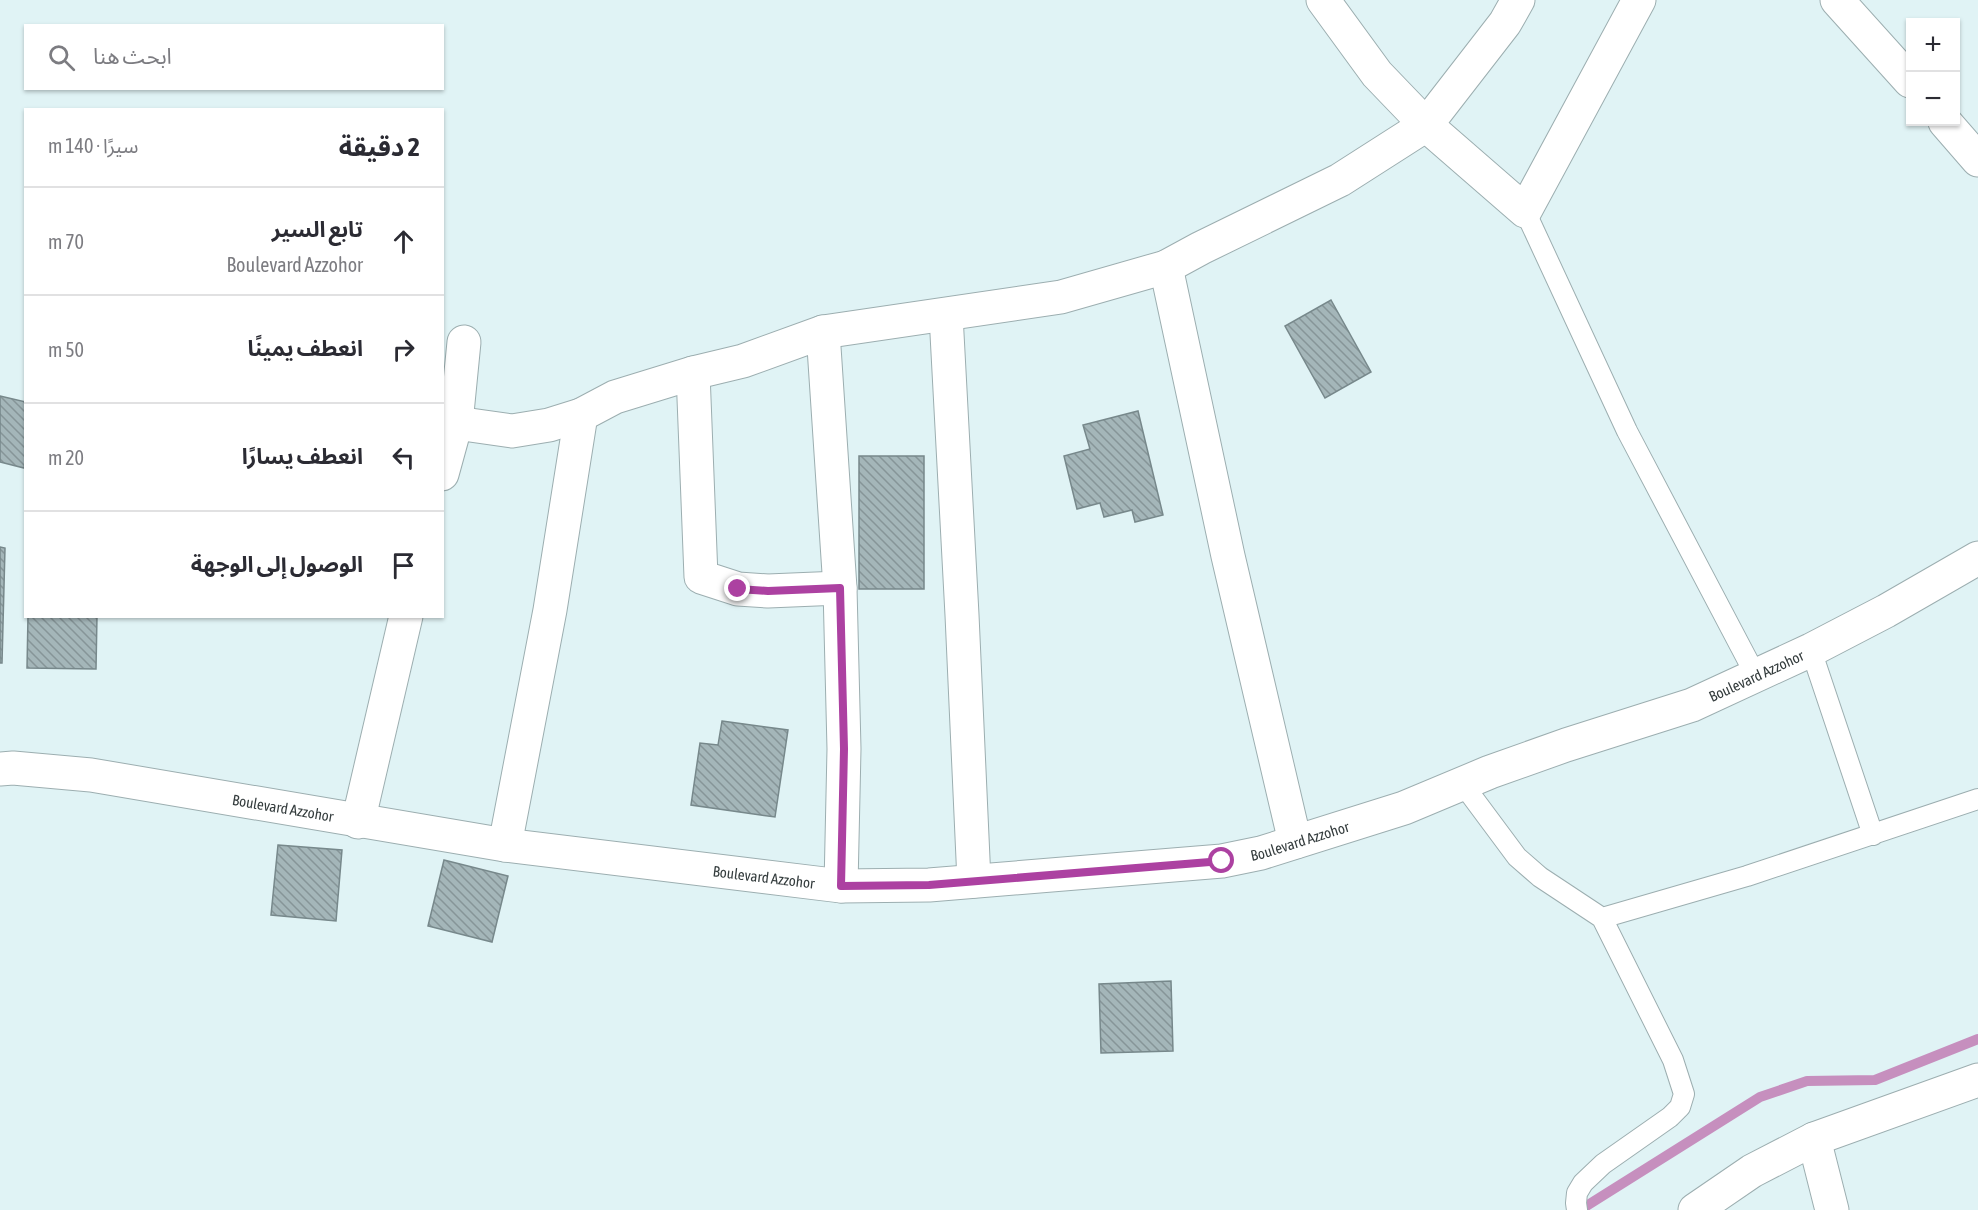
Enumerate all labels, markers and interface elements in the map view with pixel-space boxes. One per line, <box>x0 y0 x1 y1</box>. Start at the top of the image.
map controls <box>1906 18 1960 126</box>
button: + <box>1906 18 1960 72</box>
search box <box>24 24 444 90</box>
icon: search <box>45 41 78 74</box>
text: ابحث هنا <box>93 43 172 69</box>
button: − <box>1906 72 1960 126</box>
text: 2 دقيقة <box>339 132 420 162</box>
text: سيرًا · 140 m <box>48 134 138 157</box>
text: تابع السير <box>272 216 363 242</box>
icon: ahead <box>387 225 420 258</box>
text: 70 m <box>48 230 84 253</box>
text: Boulevard Azzohor <box>227 253 363 276</box>
icon: right <box>387 333 420 366</box>
text: انعطف يمينًا <box>247 335 363 361</box>
text: 50 m <box>48 338 84 361</box>
icon: left <box>387 441 420 474</box>
text: انعطف يسارًا <box>242 443 363 469</box>
text: 20 m <box>48 446 84 469</box>
icon: arrive <box>387 549 420 582</box>
text: الوصول إلى الوجهة <box>191 551 363 577</box>
route end <box>724 575 750 601</box>
street label: Boulevard Azzohor <box>1706 646 1807 705</box>
street label: Boulevard Azzohor <box>231 791 335 824</box>
street label: Boulevard Azzohor <box>1249 817 1352 863</box>
route start <box>1208 847 1234 873</box>
street label: Boulevard Azzohor <box>712 862 816 891</box>

